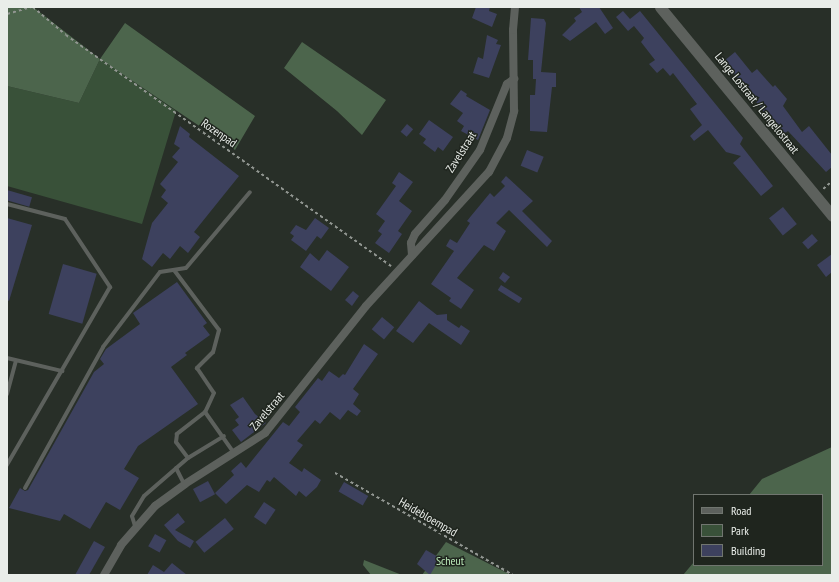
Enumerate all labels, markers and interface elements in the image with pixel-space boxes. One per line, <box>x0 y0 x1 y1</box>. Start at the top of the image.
street label: Lange Lostraat / Langelostraat <box>712 50 802 156</box>
street label: Rozenpad <box>199 116 239 150</box>
street label: Zavelstraat <box>443 129 479 175</box>
street label: Zavelstraat <box>247 389 287 433</box>
street label: Heidebloempad <box>396 494 460 540</box>
legend <box>693 494 823 566</box>
text: Road <box>731 503 751 518</box>
text: Park <box>731 523 749 538</box>
text: Building <box>731 543 766 558</box>
park label: Scheut <box>436 554 464 568</box>

